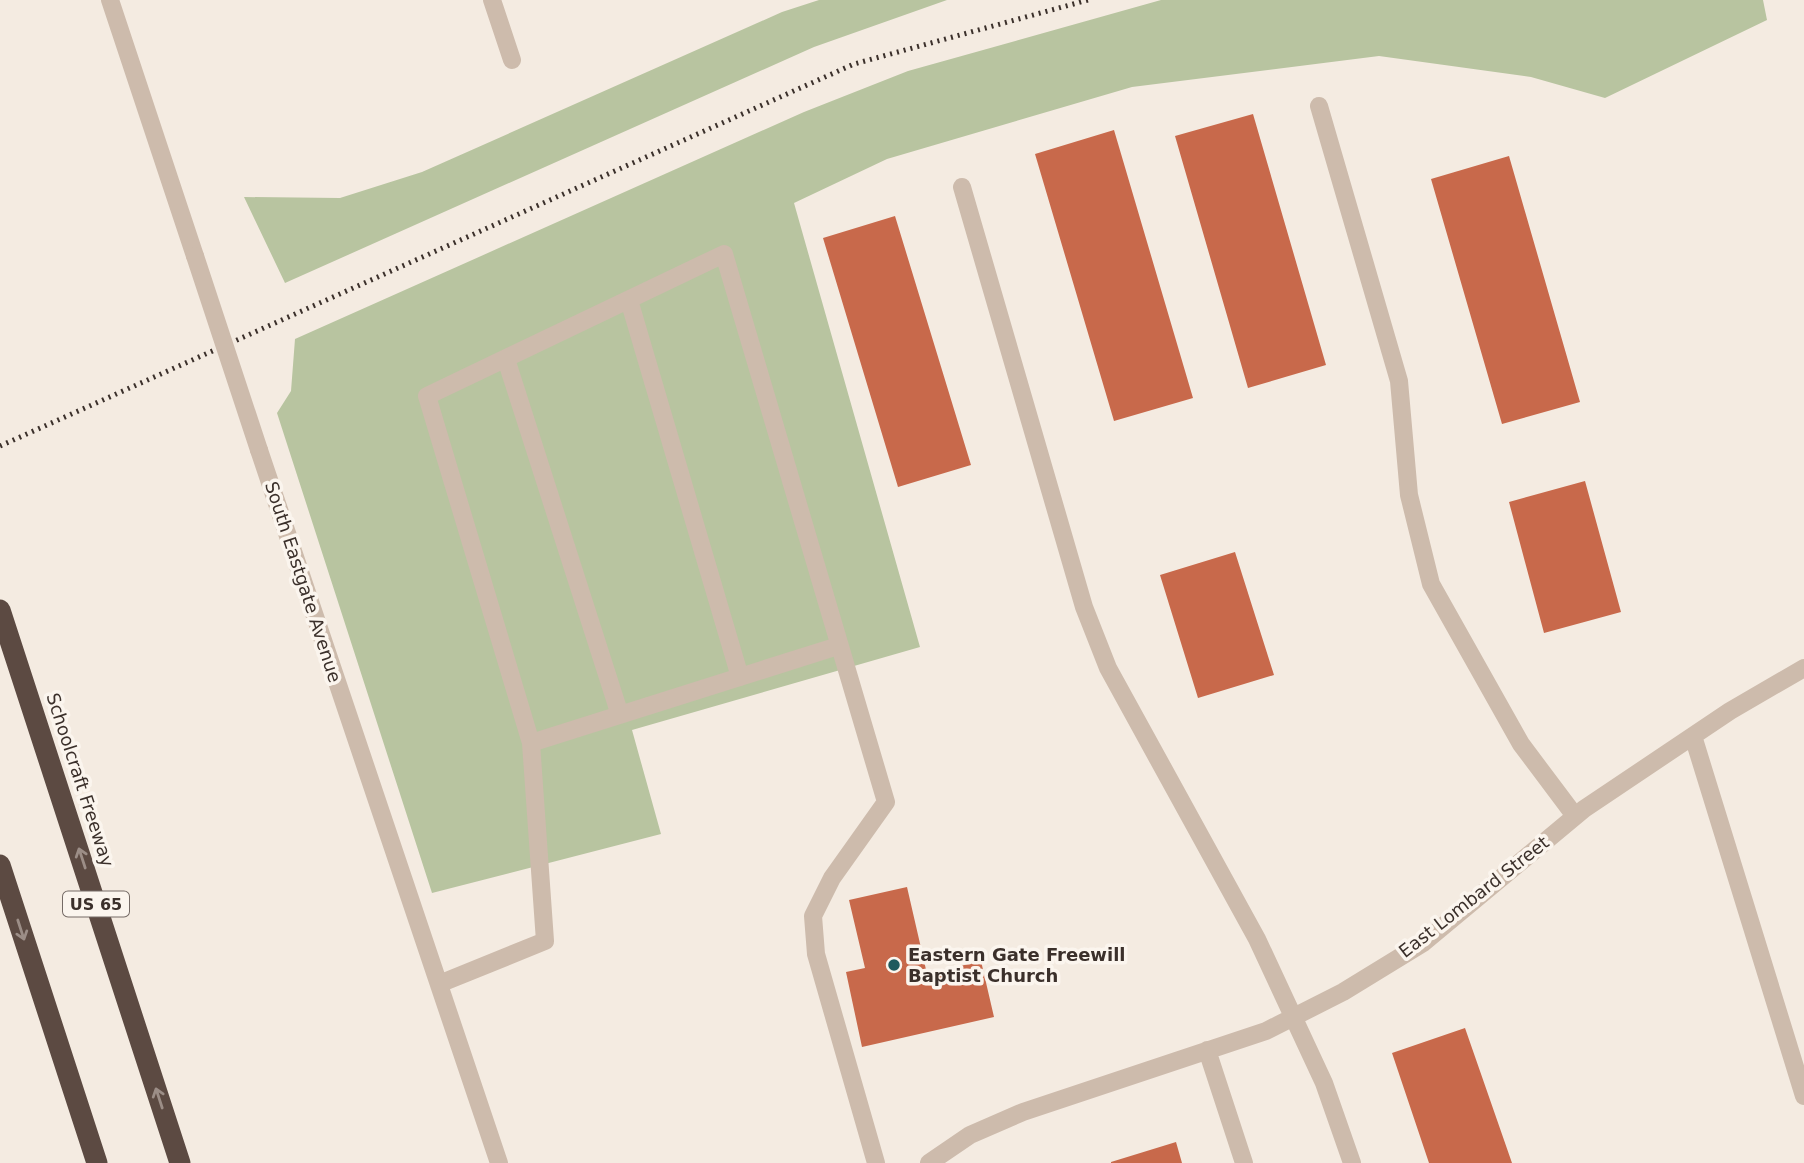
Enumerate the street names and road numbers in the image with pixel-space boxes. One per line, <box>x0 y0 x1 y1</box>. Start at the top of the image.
street label: South Eastgate Avenue <box>261 479 346 685</box>
street label: Schoolcraft Freeway <box>42 690 119 870</box>
street label: East Lombard Street <box>1395 832 1553 962</box>
road number: US 65 <box>63 891 129 916</box>

